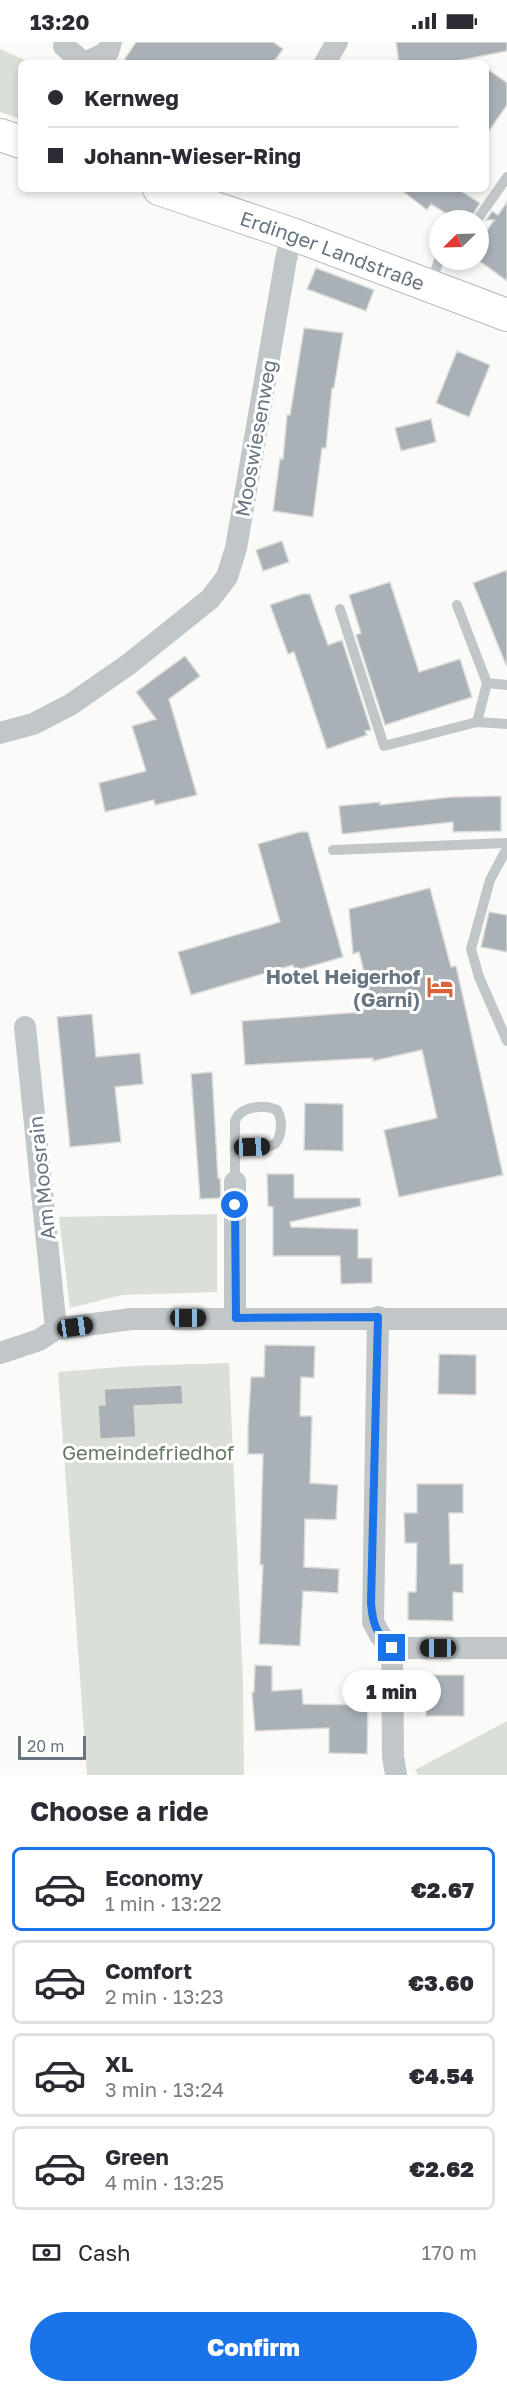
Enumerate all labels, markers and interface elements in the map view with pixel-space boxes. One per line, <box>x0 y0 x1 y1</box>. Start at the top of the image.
text: 13:20 <box>30 8 90 35</box>
text: Kernweg <box>84 84 179 111</box>
text: Johann-Wieser-Ring <box>84 142 301 169</box>
street label: Erdinger Landstraße <box>237 205 428 295</box>
north arrow <box>429 210 489 270</box>
map controls <box>429 210 489 270</box>
street label: Mooswiesenweg <box>229 358 281 518</box>
place label: Hotel Heigerhof (Garni) <box>266 964 421 1011</box>
hotel icon: Hotel Heigerhof (Garni) <box>425 972 455 1002</box>
street label: Am Moosrain <box>23 1115 59 1241</box>
car <box>234 1137 270 1157</box>
route start <box>221 1191 248 1218</box>
car <box>170 1309 206 1327</box>
car <box>56 1316 94 1338</box>
park label: Gemeindefriedhof <box>62 1440 234 1464</box>
route end <box>378 1634 405 1661</box>
car <box>420 1639 456 1657</box>
callout: 1 min <box>342 1669 442 1711</box>
text: 1 min <box>366 1679 417 1703</box>
scale bar <box>18 1733 86 1760</box>
text: 20 m <box>27 1736 64 1756</box>
text: Choose a ride <box>30 1795 209 1827</box>
icon: car <box>33 1862 87 1916</box>
text: Economy <box>105 1864 203 1891</box>
text: €2.67 <box>411 1876 474 1903</box>
text: 1 min · 13:22 <box>105 1891 222 1915</box>
icon: car <box>33 1955 87 2009</box>
text: Comfort <box>105 1957 192 1984</box>
text: €3.60 <box>408 1969 474 1996</box>
text: 2 min · 13:23 <box>105 1984 224 2008</box>
icon: car <box>33 2048 87 2102</box>
text: XL <box>105 2050 133 2077</box>
text: €4.54 <box>409 2062 474 2089</box>
text: 3 min · 13:24 <box>105 2077 224 2101</box>
icon: car <box>33 2141 87 2195</box>
text: Green <box>105 2143 169 2170</box>
text: €2.62 <box>409 2155 474 2182</box>
text: 4 min · 13:25 <box>105 2170 224 2194</box>
icon: cash <box>30 2236 63 2269</box>
text: Cash <box>78 2239 131 2266</box>
text: 170 m <box>422 2240 477 2264</box>
button: Confirm <box>30 2312 477 2381</box>

